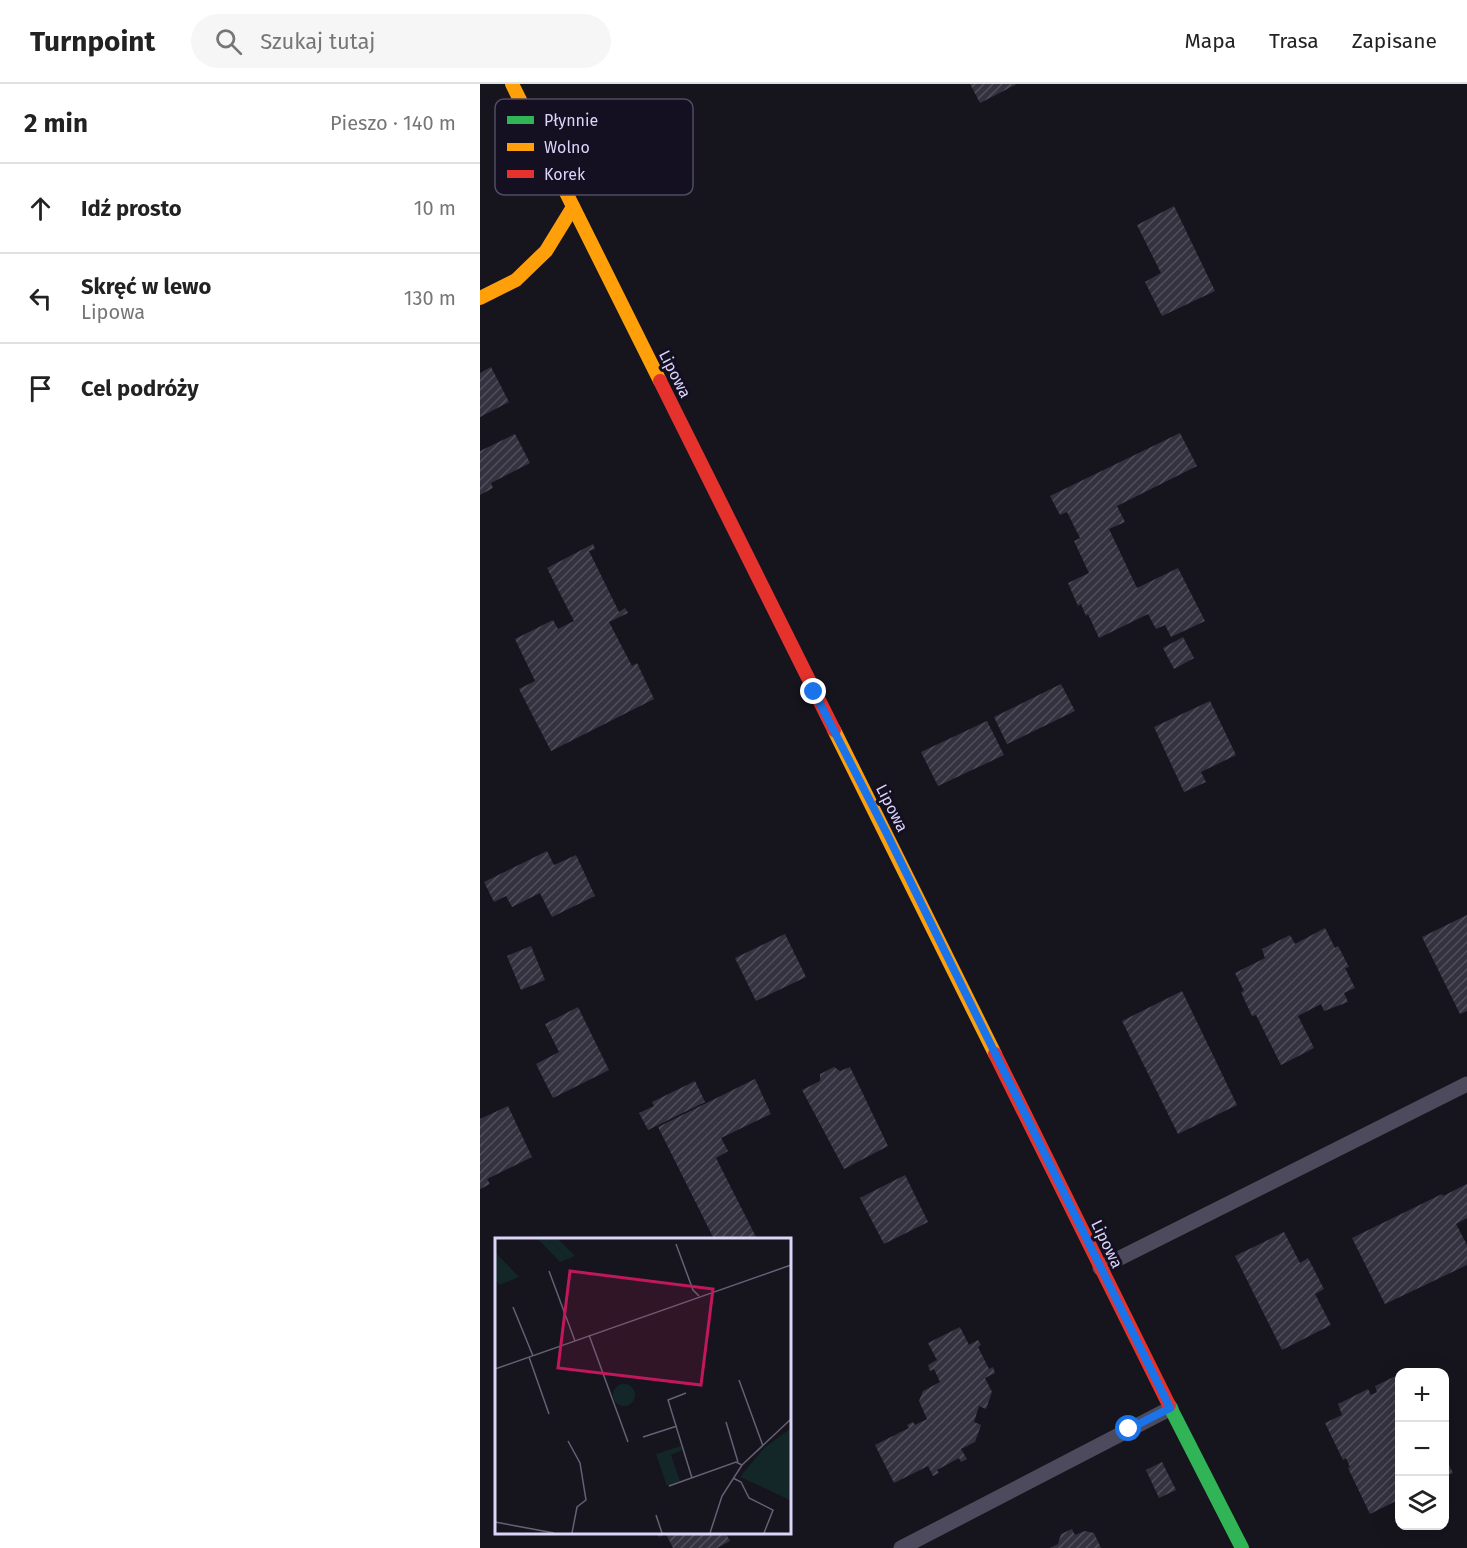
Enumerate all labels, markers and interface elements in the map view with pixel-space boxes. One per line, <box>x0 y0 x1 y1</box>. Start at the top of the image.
search box <box>191 14 611 68</box>
text: Turnpoint <box>30 25 155 58</box>
icon: search <box>212 25 245 58</box>
text: Szukaj tutaj <box>260 28 375 55</box>
text: Mapa <box>1184 28 1236 54</box>
text: Trasa <box>1269 28 1319 54</box>
text: Zapisane <box>1352 28 1437 54</box>
legend <box>495 99 693 195</box>
text: 2 min <box>24 108 88 139</box>
text: Pieszo · 140 m <box>330 111 456 135</box>
text: Płynnie <box>544 111 598 130</box>
text: Wolno <box>544 138 590 157</box>
text: Korek <box>544 165 586 184</box>
icon: ahead <box>24 192 57 225</box>
text: Idź prosto <box>81 195 182 222</box>
text: 10 m <box>414 196 456 220</box>
text: Skręć w lewo <box>81 273 211 300</box>
icon: left <box>24 282 57 315</box>
text: 130 m <box>404 286 456 310</box>
text: Lipowa <box>81 300 145 324</box>
street label: Lipowa <box>655 347 695 401</box>
icon: arrive <box>24 372 57 405</box>
text: Cel podróży <box>81 375 199 402</box>
route end <box>800 678 826 704</box>
street label: Lipowa <box>872 781 912 835</box>
street label: Lipowa <box>1087 1217 1127 1271</box>
inset map <box>495 1238 790 1533</box>
map controls <box>1395 1368 1449 1530</box>
button: + <box>1395 1368 1449 1422</box>
route start <box>1115 1415 1141 1441</box>
button: − <box>1395 1422 1449 1476</box>
button: layers <box>1395 1476 1449 1530</box>

